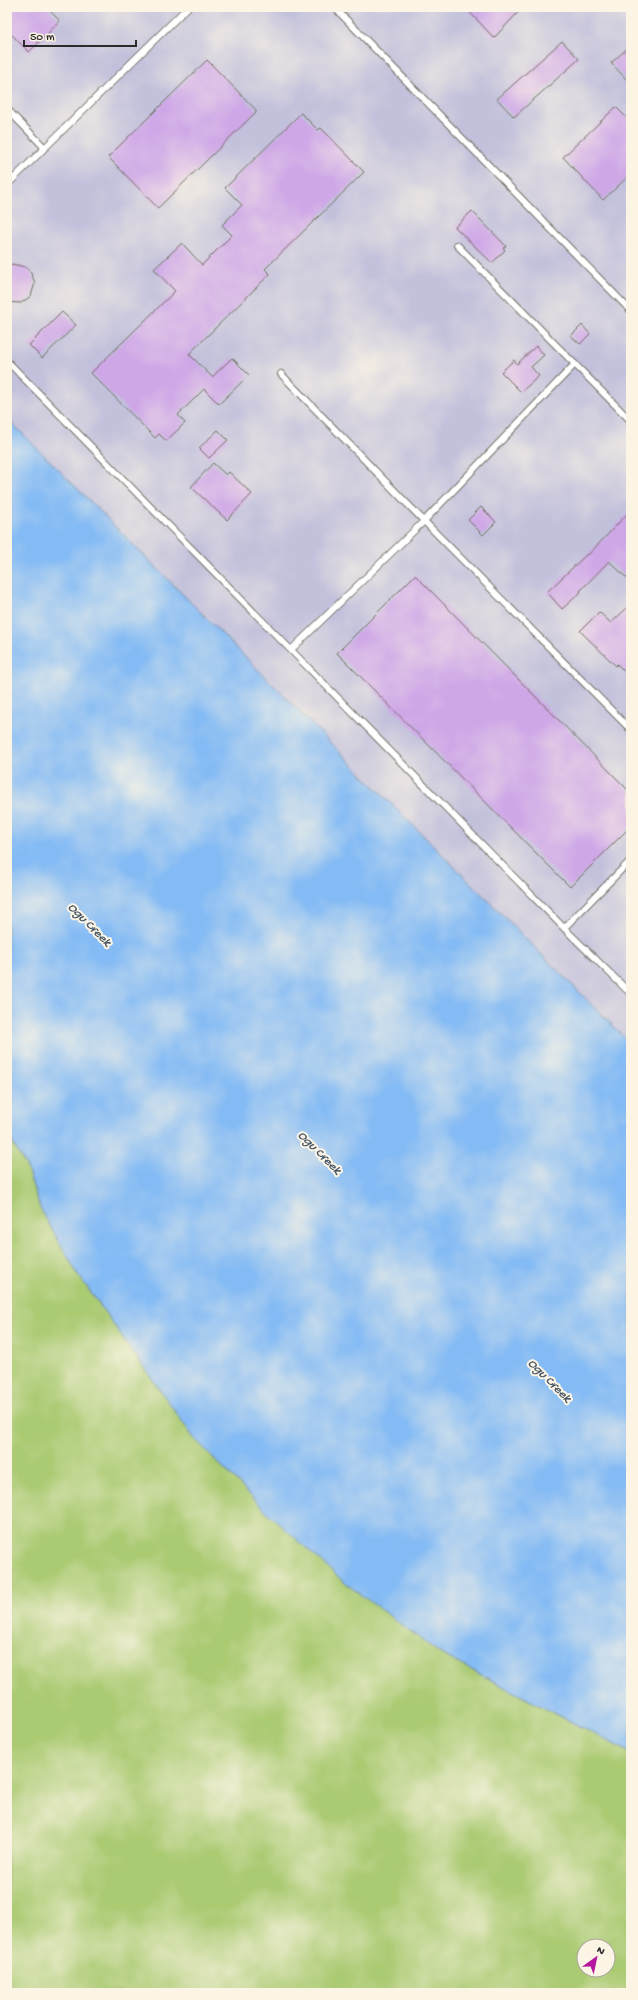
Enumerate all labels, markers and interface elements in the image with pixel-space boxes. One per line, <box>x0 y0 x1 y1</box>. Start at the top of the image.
scale bar <box>24 22 136 48</box>
text: 50 m <box>30 31 55 45</box>
water label: Ogu Creek <box>64 900 115 951</box>
water label: Ogu Creek <box>294 1128 345 1179</box>
water label: Ogu Creek <box>524 1356 575 1407</box>
north arrow <box>576 1938 616 1978</box>
text: N <box>594 1944 607 1958</box>

